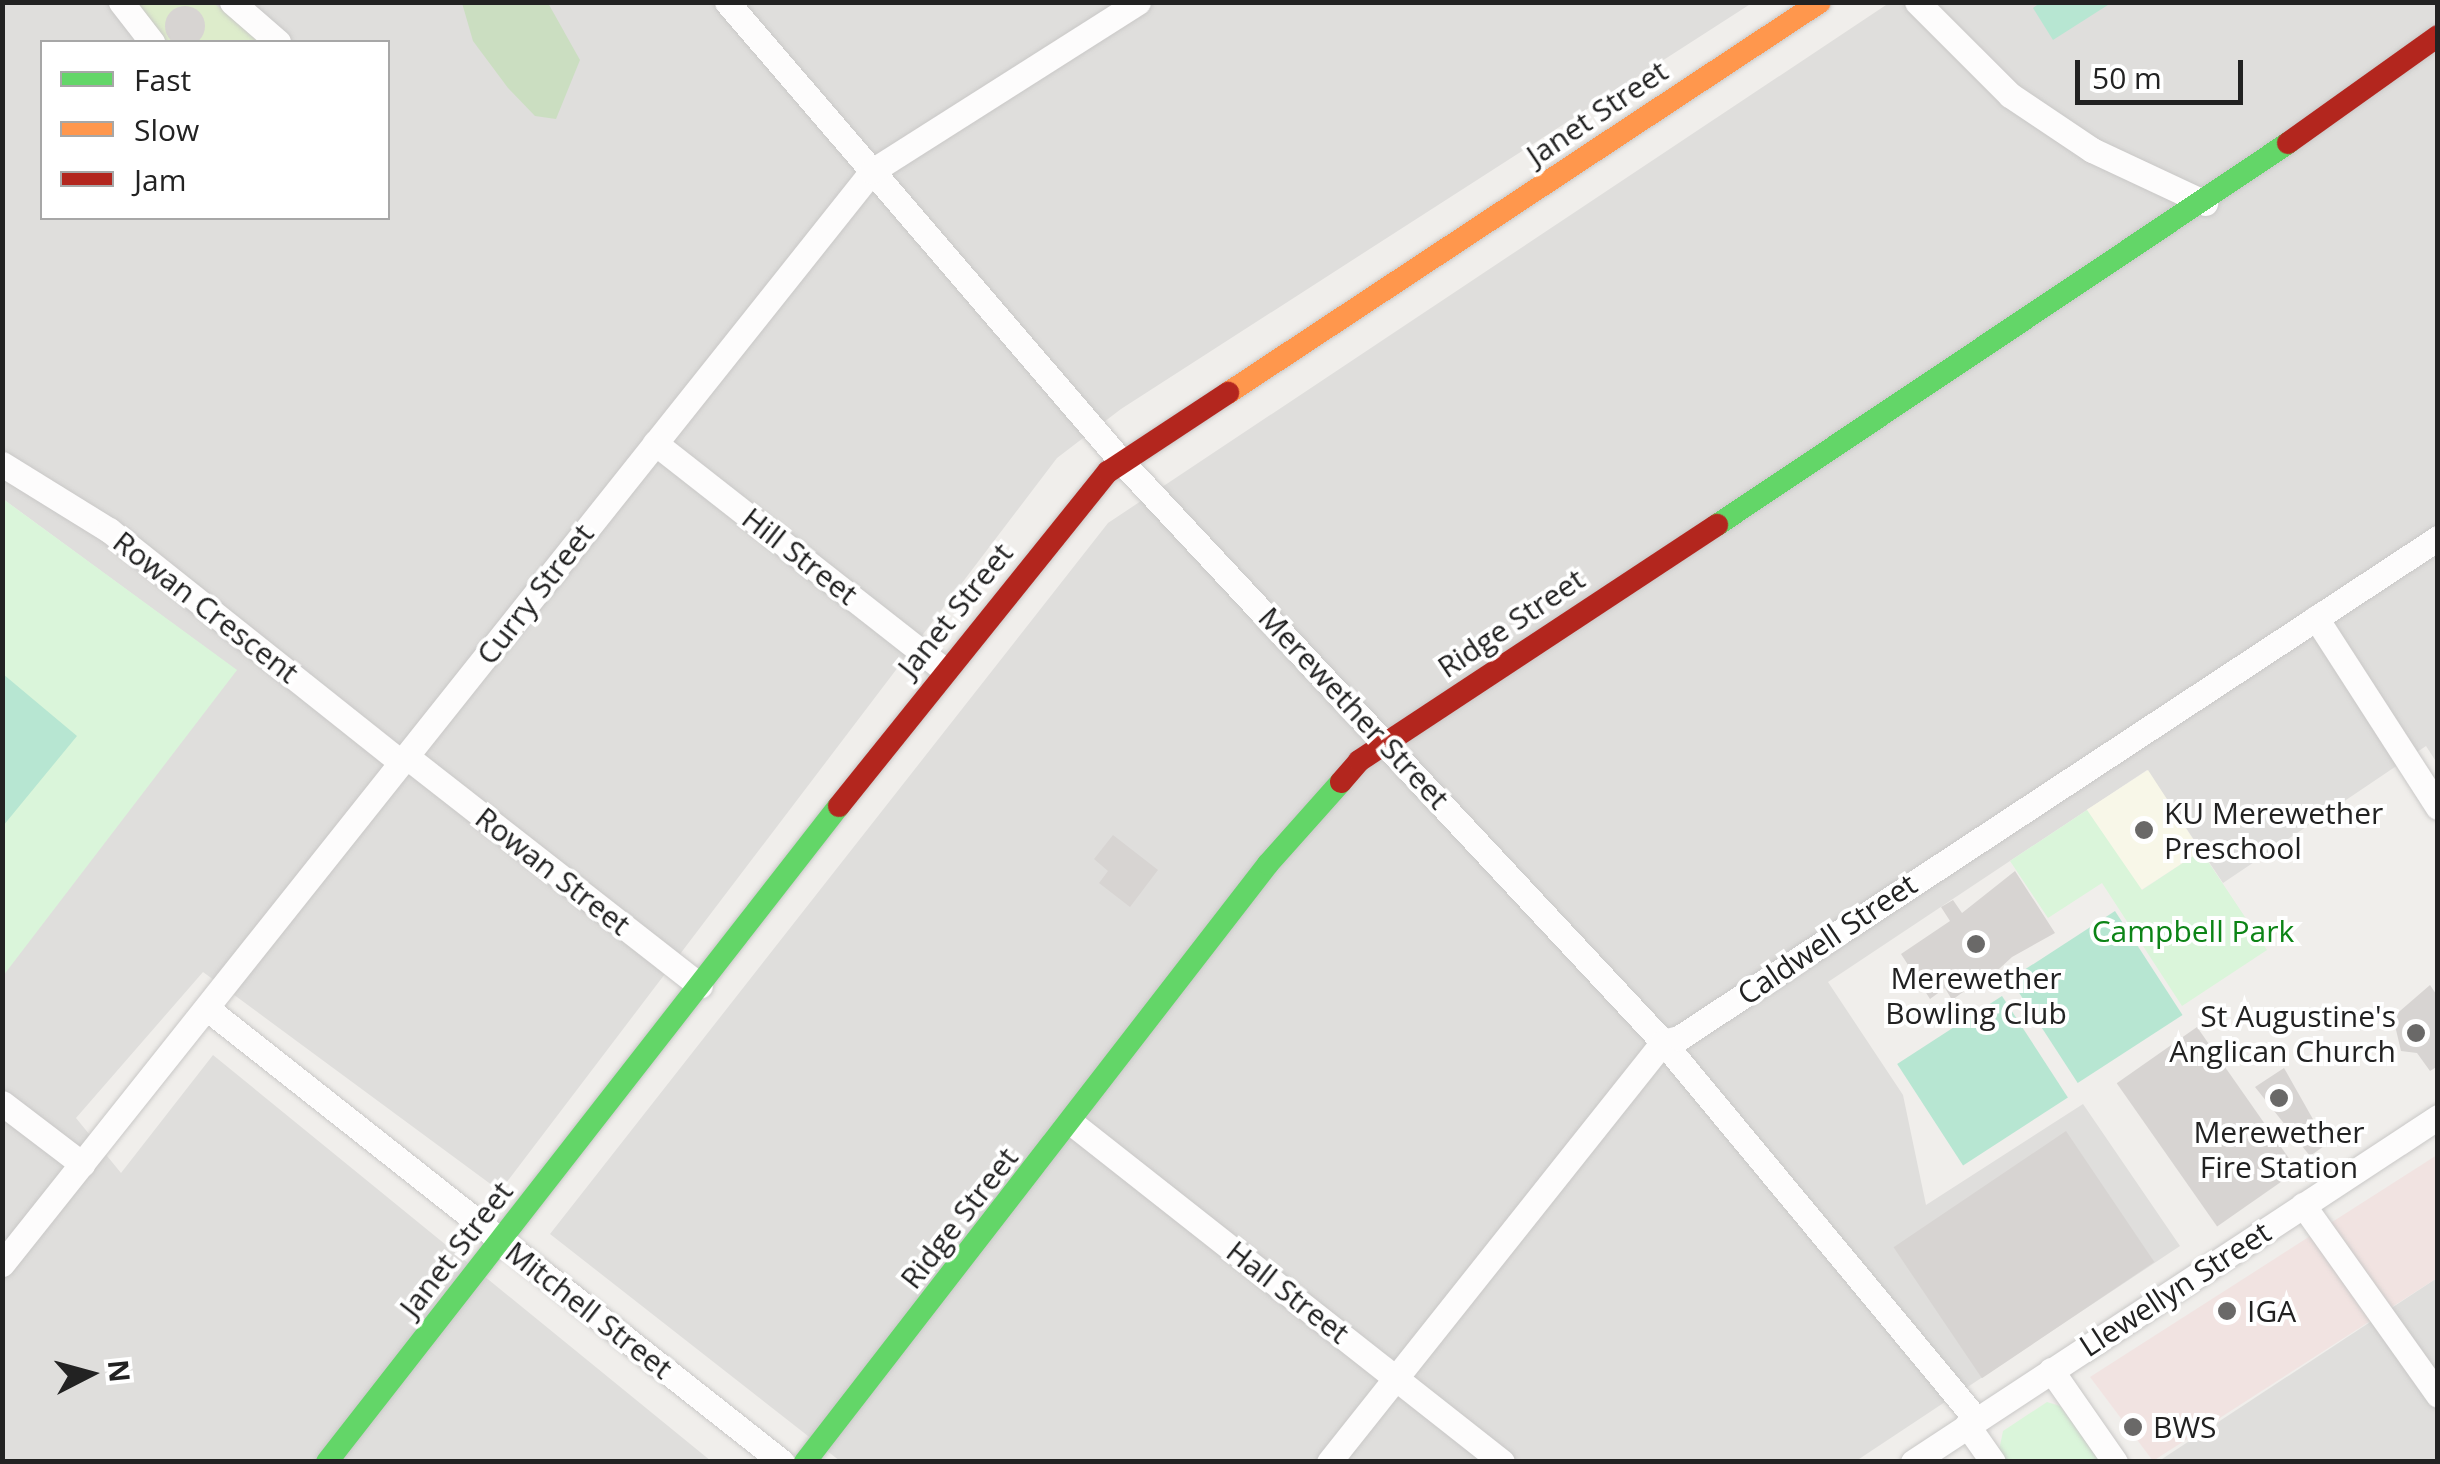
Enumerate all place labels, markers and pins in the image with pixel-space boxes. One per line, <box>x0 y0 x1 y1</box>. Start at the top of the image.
place label: KU Merewether Preschool <box>2164 795 2383 866</box>
marker: KU Merewether Preschool <box>2133 819 2155 841</box>
marker: Merewether Bowling Club <box>1965 933 1987 955</box>
place label: Merewether Bowling Club <box>1885 960 2067 1030</box>
place label: St Augustine's Anglican Church <box>2169 998 2396 1068</box>
marker: St Augustine's Anglican Church <box>2405 1022 2427 1044</box>
marker: Merewether Fire Station <box>2268 1087 2290 1109</box>
place label: Merewether Fire Station <box>2193 1114 2365 1184</box>
place label: IGA <box>2247 1293 2296 1329</box>
marker: IGA <box>2216 1300 2238 1322</box>
place label: BWS <box>2153 1409 2217 1445</box>
marker: BWS <box>2122 1416 2144 1438</box>

